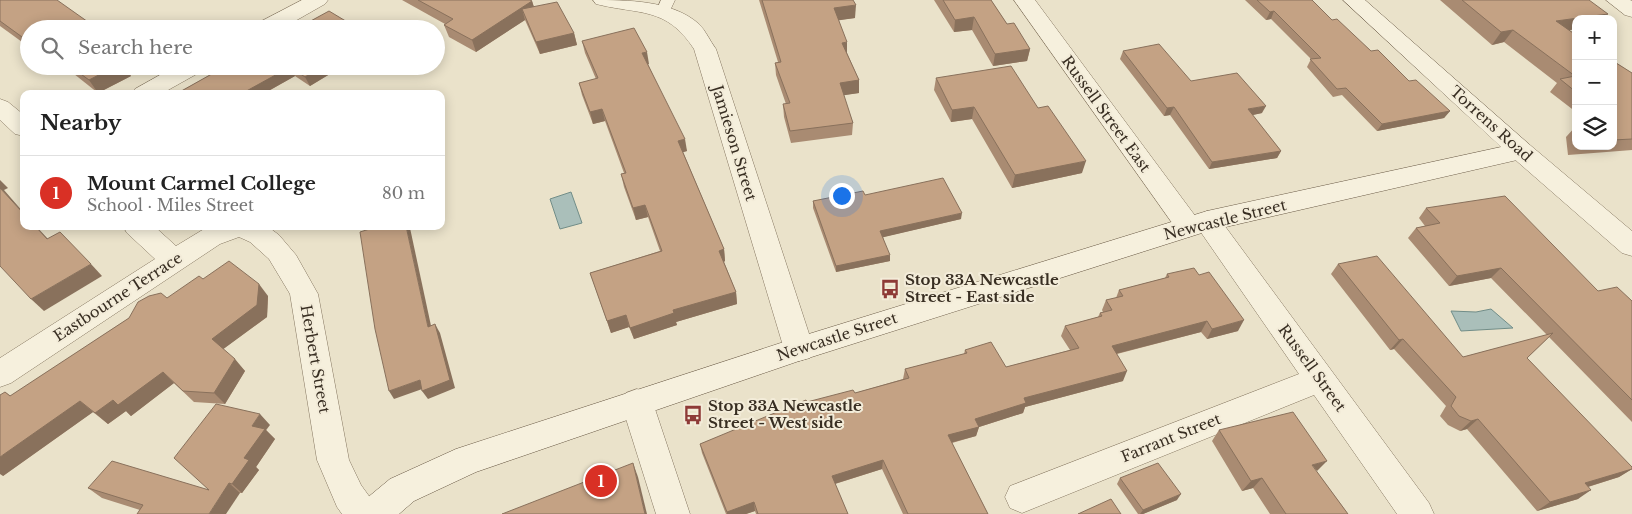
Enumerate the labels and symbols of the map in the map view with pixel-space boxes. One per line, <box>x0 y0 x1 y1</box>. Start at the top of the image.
street label: Russell Street East <box>1058 52 1155 176</box>
street label: Jamieson Street <box>707 81 761 203</box>
street label: Torrens Road <box>1446 82 1536 166</box>
your location <box>829 183 855 209</box>
street label: Newcastle Street <box>1162 195 1289 244</box>
street label: Eastbourne Terrace <box>50 248 186 345</box>
place label: Stop 33A Newcastle Street - East side <box>905 270 1059 306</box>
bus stop icon: Stop 33A Newcastle Street - East side <box>879 278 901 300</box>
street label: Herbert Street <box>297 303 334 415</box>
street label: Newcastle Street <box>774 308 900 365</box>
street label: Russell Street <box>1274 320 1351 415</box>
place label: Stop 33A Newcastle Street - West side <box>708 396 862 432</box>
bus stop icon: Stop 33A Newcastle Street - West side <box>682 404 704 426</box>
street label: Farrant Street <box>1118 409 1224 466</box>
pin: 1 <box>585 462 617 500</box>

